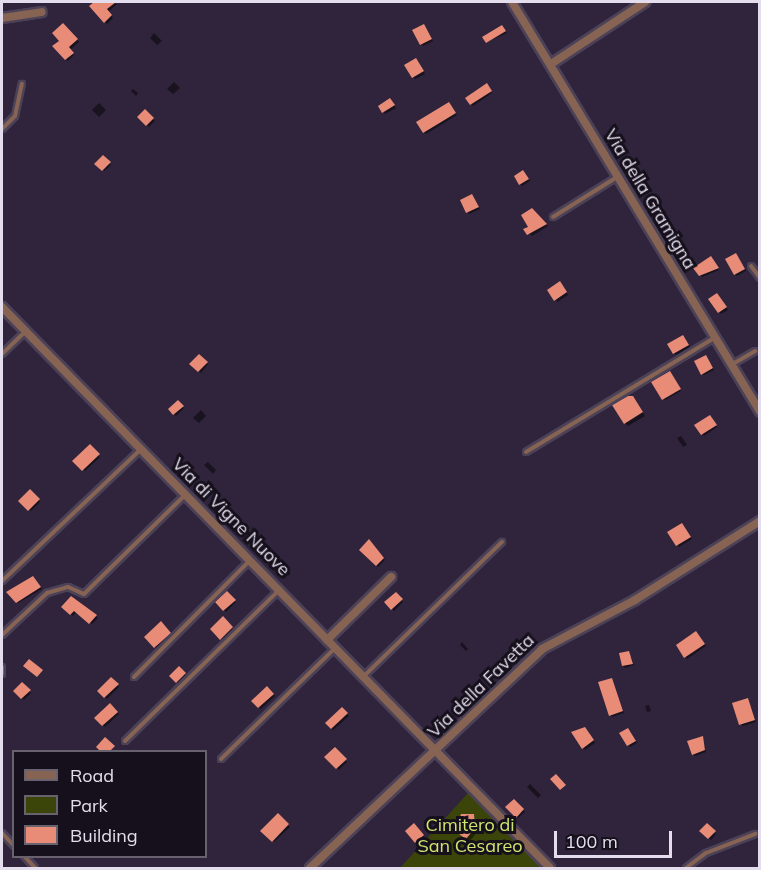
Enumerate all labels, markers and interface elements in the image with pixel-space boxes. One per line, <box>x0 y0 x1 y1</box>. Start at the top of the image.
street label: Via della Gramigna <box>600 125 700 273</box>
street label: Via di Vigne Nuove <box>167 453 295 581</box>
street label: Via della Favetta <box>423 630 539 742</box>
legend <box>12 750 207 858</box>
text: Road <box>70 764 114 787</box>
text: Park <box>70 794 108 817</box>
park label: Cimitero di San Cesareo <box>418 815 522 858</box>
scale bar <box>557 819 676 857</box>
text: Building <box>70 824 138 847</box>
text: 100 m <box>565 830 618 853</box>

